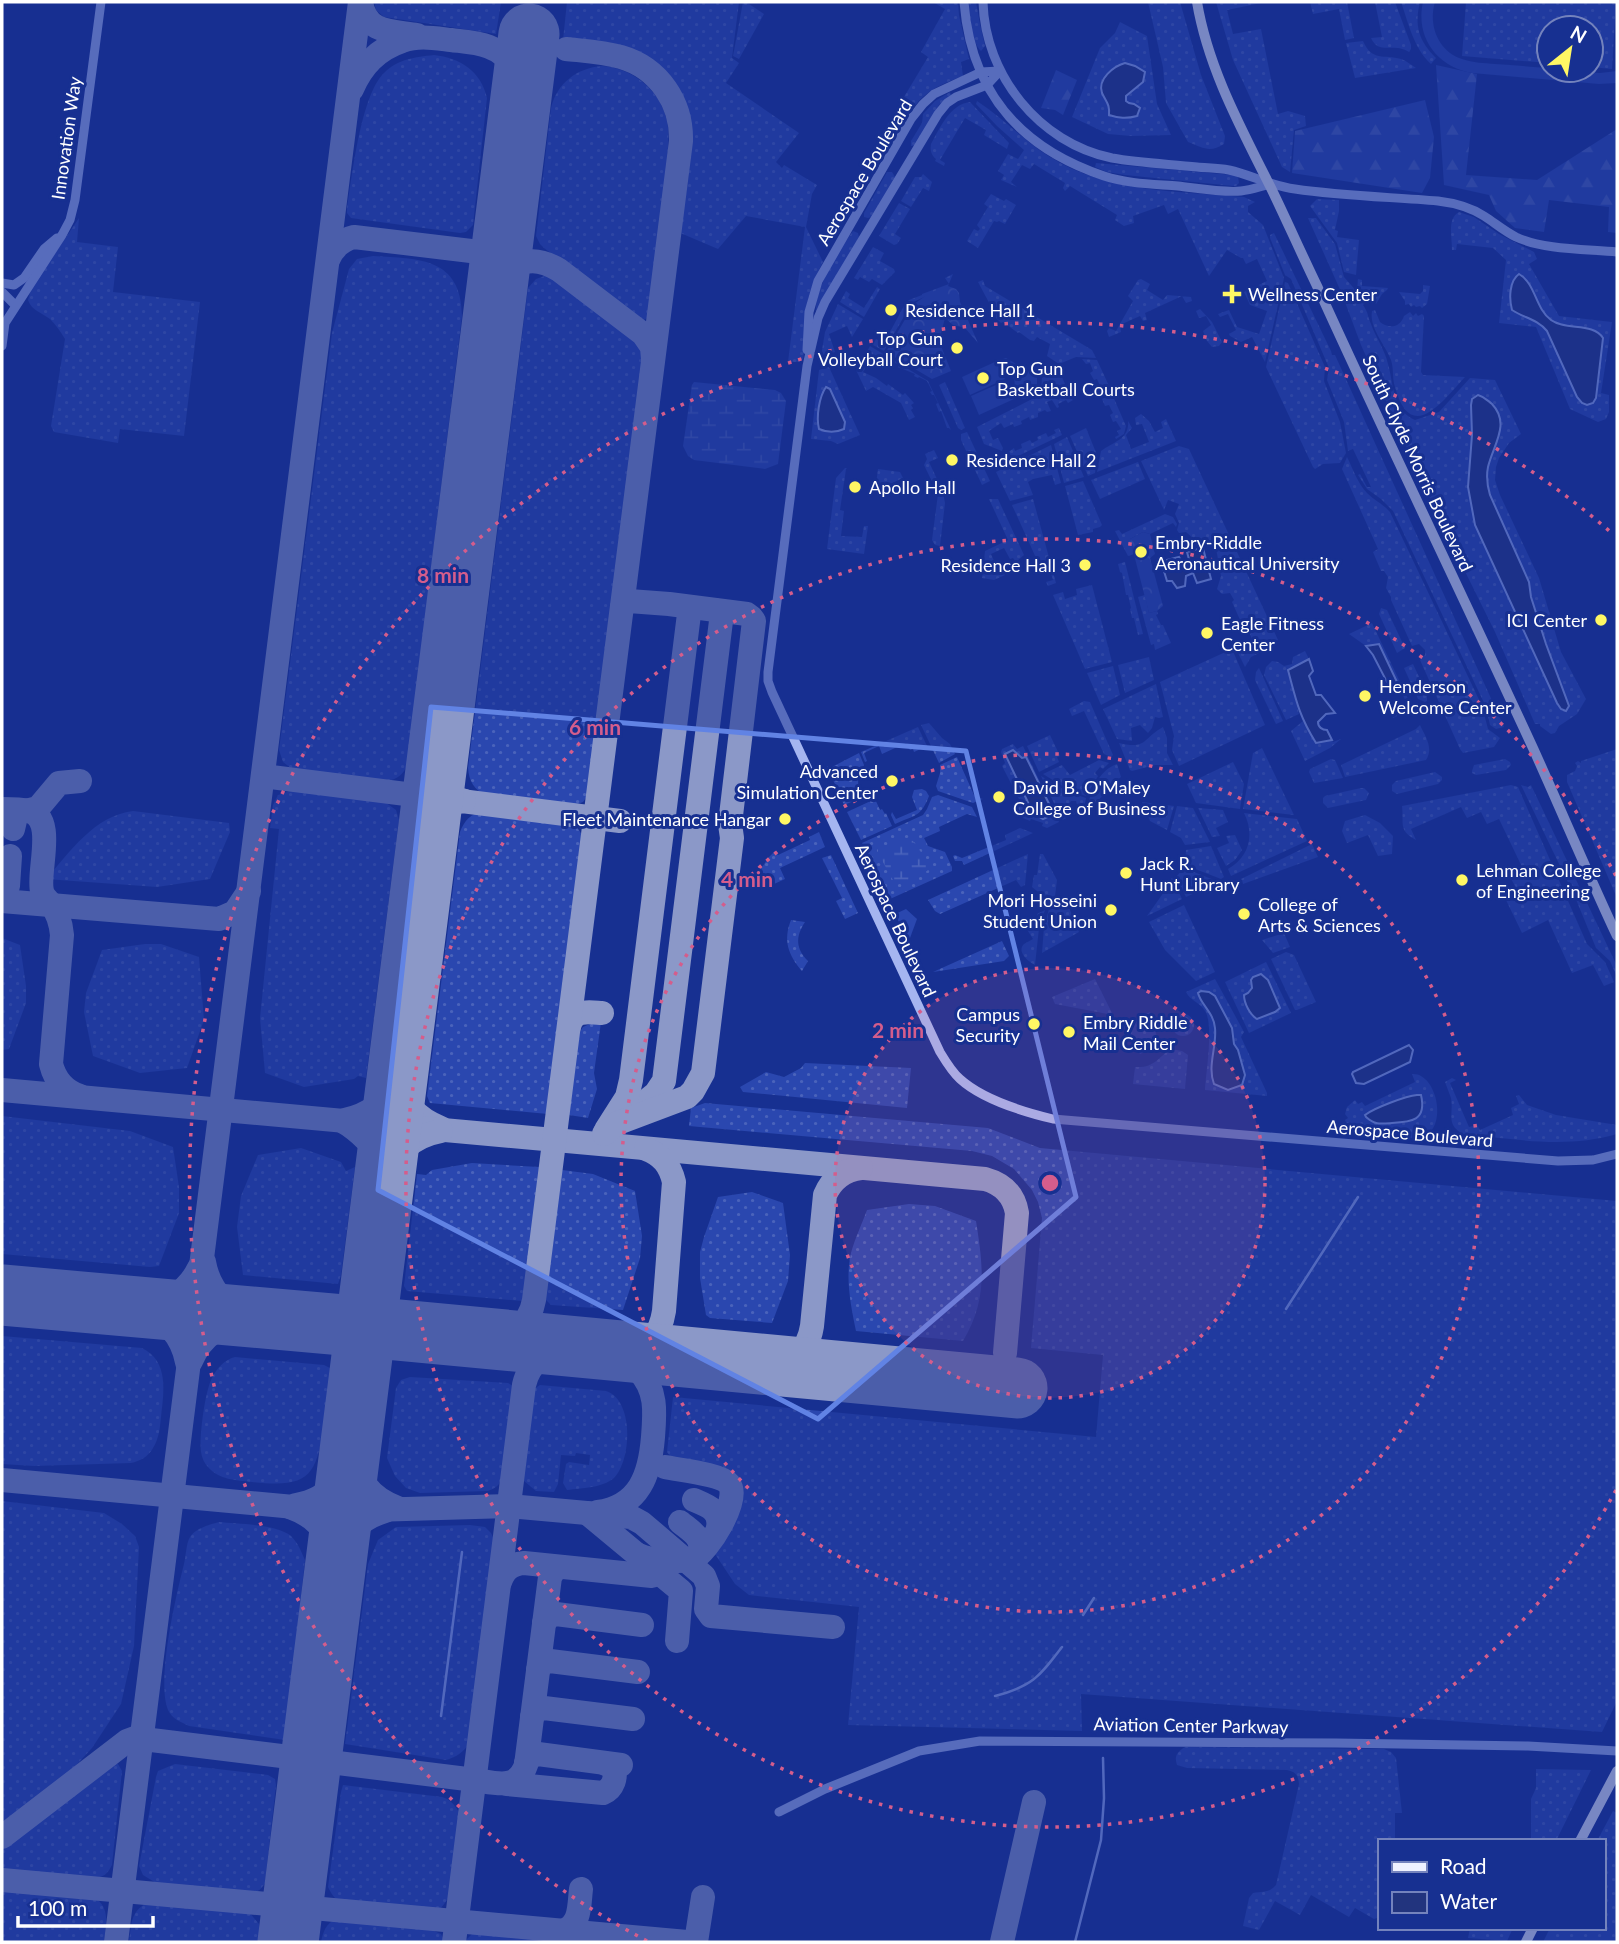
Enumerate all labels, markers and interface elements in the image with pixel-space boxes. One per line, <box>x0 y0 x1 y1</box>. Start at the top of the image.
north arrow <box>1535 14 1605 84</box>
text: N <box>1567 20 1591 47</box>
street label: Innovation Way <box>46 74 86 201</box>
street label: Aerospace Boulevard <box>812 95 916 249</box>
place label: Wellness Center <box>1248 283 1378 305</box>
marker: Wellness Center <box>1222 284 1242 304</box>
place label: Residence Hall 1 <box>905 299 1035 321</box>
marker: Residence Hall 1 <box>883 302 899 318</box>
place label: Top Gun Volleyball Court <box>818 327 944 370</box>
marker: Top Gun Volleyball Court <box>949 340 965 356</box>
street label: South Clyde Morris Boulevard <box>1358 351 1478 575</box>
place label: Top Gun Basketball Courts <box>997 357 1135 400</box>
marker: Top Gun Basketball Courts <box>975 370 991 386</box>
place label: Residence Hall 2 <box>966 449 1096 471</box>
marker: Residence Hall 2 <box>944 452 960 468</box>
place label: Apollo Hall <box>869 476 956 498</box>
marker: Apollo Hall <box>847 479 863 495</box>
place label: Embry-Riddle Aeronautical University <box>1155 531 1340 574</box>
marker: Embry-Riddle Aeronautical University <box>1133 544 1149 560</box>
place label: Residence Hall 3 <box>941 554 1071 576</box>
marker: Residence Hall 3 <box>1077 557 1093 573</box>
text: 8 min <box>417 562 469 587</box>
place label: ICI Center <box>1507 609 1587 631</box>
place label: Eagle Fitness Center <box>1221 612 1324 655</box>
marker: ICI Center <box>1593 612 1609 628</box>
marker: Eagle Fitness Center <box>1199 625 1215 641</box>
place label: Henderson Welcome Center <box>1379 675 1512 718</box>
marker: Henderson Welcome Center <box>1357 688 1373 704</box>
text: 6 min <box>569 714 621 739</box>
place label: Advanced Simulation Center <box>736 760 878 803</box>
marker: Advanced Simulation Center <box>884 773 900 789</box>
place label: David B. O'Maley College of Business <box>1013 776 1166 819</box>
marker: David B. O'Maley College of Business <box>991 789 1007 805</box>
place label: Fleet Maintenance Hangar <box>562 808 771 830</box>
marker: Fleet Maintenance Hangar <box>777 811 793 827</box>
street label: Aerospace Boulevard <box>851 840 941 1000</box>
place label: Jack R. Hunt Library <box>1140 852 1240 895</box>
place label: Lehman College of Engineering <box>1476 859 1601 902</box>
marker: Jack R. Hunt Library <box>1118 865 1134 881</box>
text: 4 min <box>721 866 773 891</box>
marker: Lehman College of Engineering <box>1454 872 1470 888</box>
place label: Mori Hosseini Student Union <box>983 889 1097 932</box>
place label: College of Arts & Sciences <box>1258 893 1381 936</box>
marker: Mori Hosseini Student Union <box>1103 902 1119 918</box>
marker: College of Arts & Sciences <box>1236 906 1252 922</box>
place label: Campus Security <box>956 1003 1021 1046</box>
place label: Embry Riddle Mail Center <box>1083 1011 1187 1054</box>
marker: Campus Security <box>1026 1016 1042 1032</box>
text: 2 min <box>872 1017 924 1042</box>
marker: Embry Riddle Mail Center <box>1061 1024 1077 1040</box>
street label: Aerospace Boulevard <box>1326 1115 1494 1151</box>
centre of rings <box>1038 1171 1062 1195</box>
street label: Aviation Center Parkway <box>1093 1712 1289 1738</box>
legend <box>1378 1839 1605 1930</box>
text: Road <box>1440 1853 1487 1878</box>
scale bar <box>18 1884 152 1928</box>
text: Water <box>1440 1888 1497 1913</box>
text: 100 m <box>28 1895 87 1920</box>

